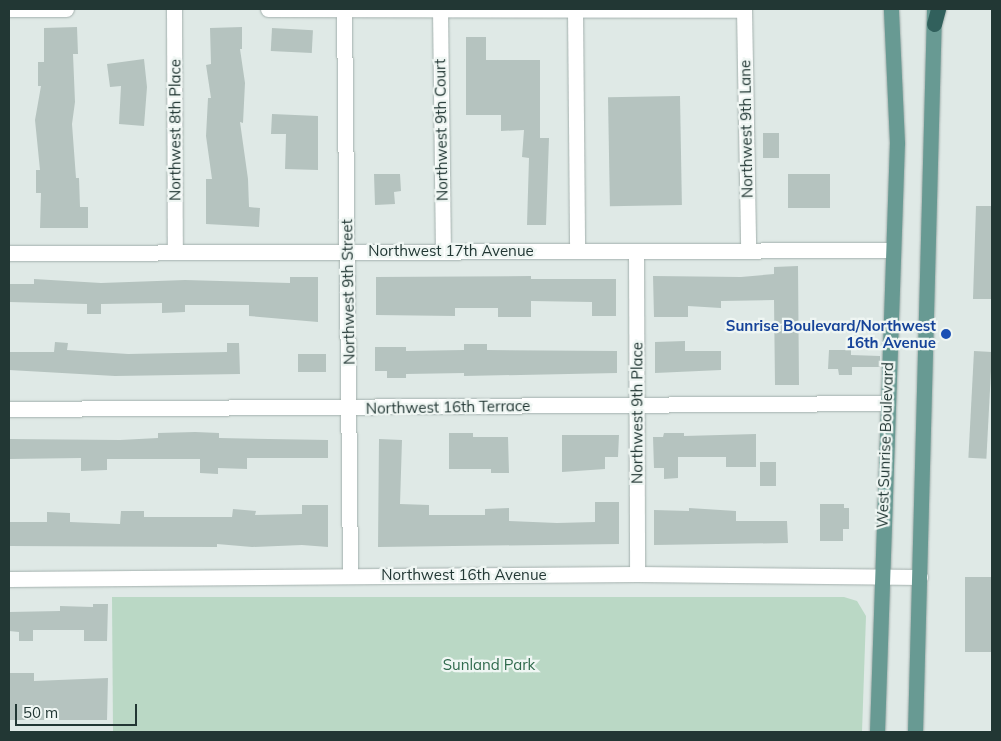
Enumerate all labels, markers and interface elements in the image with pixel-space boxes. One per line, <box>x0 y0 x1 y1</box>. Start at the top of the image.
street label: Northwest 8th Place <box>166 59 184 201</box>
street label: Northwest 9th Court <box>431 59 451 201</box>
street label: Northwest 9th Lane <box>736 60 756 198</box>
street label: Northwest 9th Street <box>338 219 358 365</box>
street label: Northwest 17th Avenue <box>368 242 534 260</box>
place label: Sunrise Boulevard/Northwest 16th Avenue <box>726 316 936 351</box>
marker: Sunrise Boulevard/Northwest 16th Avenue <box>940 328 952 340</box>
street label: Northwest 9th Place <box>628 342 646 484</box>
street label: West Sunrise Boulevard <box>873 362 897 528</box>
street label: Northwest 16th Terrace <box>366 397 530 417</box>
street label: Northwest 16th Avenue <box>381 566 547 584</box>
park label: Sunland Park <box>443 656 535 674</box>
scale bar <box>18 694 140 726</box>
text: 50 m <box>23 703 58 722</box>

